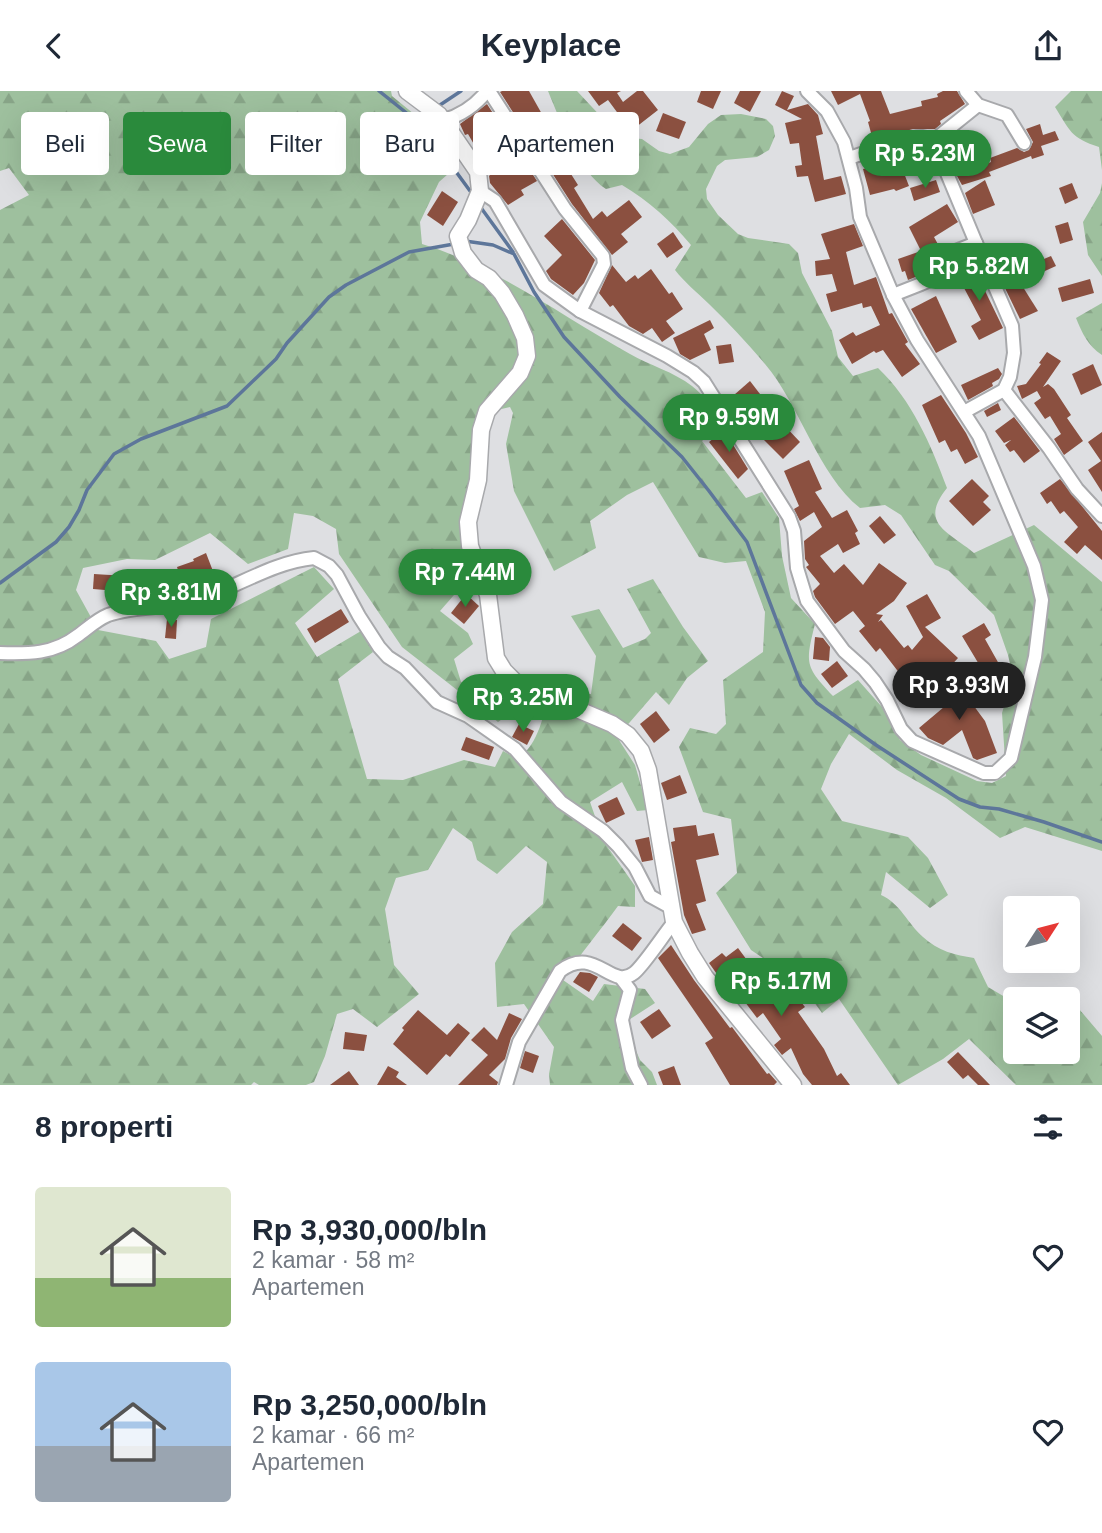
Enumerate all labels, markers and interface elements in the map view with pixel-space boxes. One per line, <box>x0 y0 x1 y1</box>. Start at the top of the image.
icon: back <box>35 27 73 65</box>
text: Keyplace <box>481 27 621 63</box>
icon: share <box>1029 27 1067 65</box>
chip: Beli <box>21 112 109 175</box>
chip: Sewa <box>123 112 231 175</box>
chip: Filter <box>245 112 346 175</box>
chip: Baru <box>360 112 459 175</box>
chip: Apartemen <box>473 112 639 175</box>
pin: Rp 5.23M <box>853 131 997 190</box>
text: Rp 5.23M <box>875 140 975 166</box>
pin: Rp 5.82M <box>907 243 1051 303</box>
text: Rp 5.82M <box>929 253 1029 279</box>
pin: Rp 9.59M <box>657 395 801 454</box>
text: Rp 9.59M <box>679 404 779 430</box>
pin: Rp 7.44M <box>393 549 537 609</box>
text: Rp 7.44M <box>415 559 515 585</box>
pin: Rp 3.81M <box>99 569 243 629</box>
text: Rp 3.81M <box>121 579 221 605</box>
pin: Rp 3.93M <box>887 663 1031 722</box>
text: Rp 3.93M <box>909 672 1009 698</box>
pin: Rp 3.25M <box>451 675 595 734</box>
text: Rp 3.25M <box>473 684 573 710</box>
north arrow <box>1003 896 1080 973</box>
map controls <box>1003 896 1080 1064</box>
pin: Rp 5.17M <box>709 958 853 1018</box>
text: Rp 5.17M <box>731 968 831 994</box>
button: layers <box>1003 987 1080 1064</box>
icon: filters <box>1029 1108 1067 1146</box>
text: 8 properti <box>35 1110 173 1143</box>
text: Rp 3,930,000/bln <box>252 1213 487 1246</box>
icon: home <box>91 1215 175 1299</box>
icon: heart <box>1029 1238 1067 1276</box>
text: 2 kamar · 58 m² <box>252 1247 414 1273</box>
text: Apartemen <box>252 1274 365 1300</box>
text: Rp 3,250,000/bln <box>252 1388 487 1421</box>
icon: home <box>91 1390 175 1474</box>
icon: heart <box>1029 1413 1067 1451</box>
text: 2 kamar · 66 m² <box>252 1422 414 1448</box>
text: Apartemen <box>252 1449 365 1475</box>

